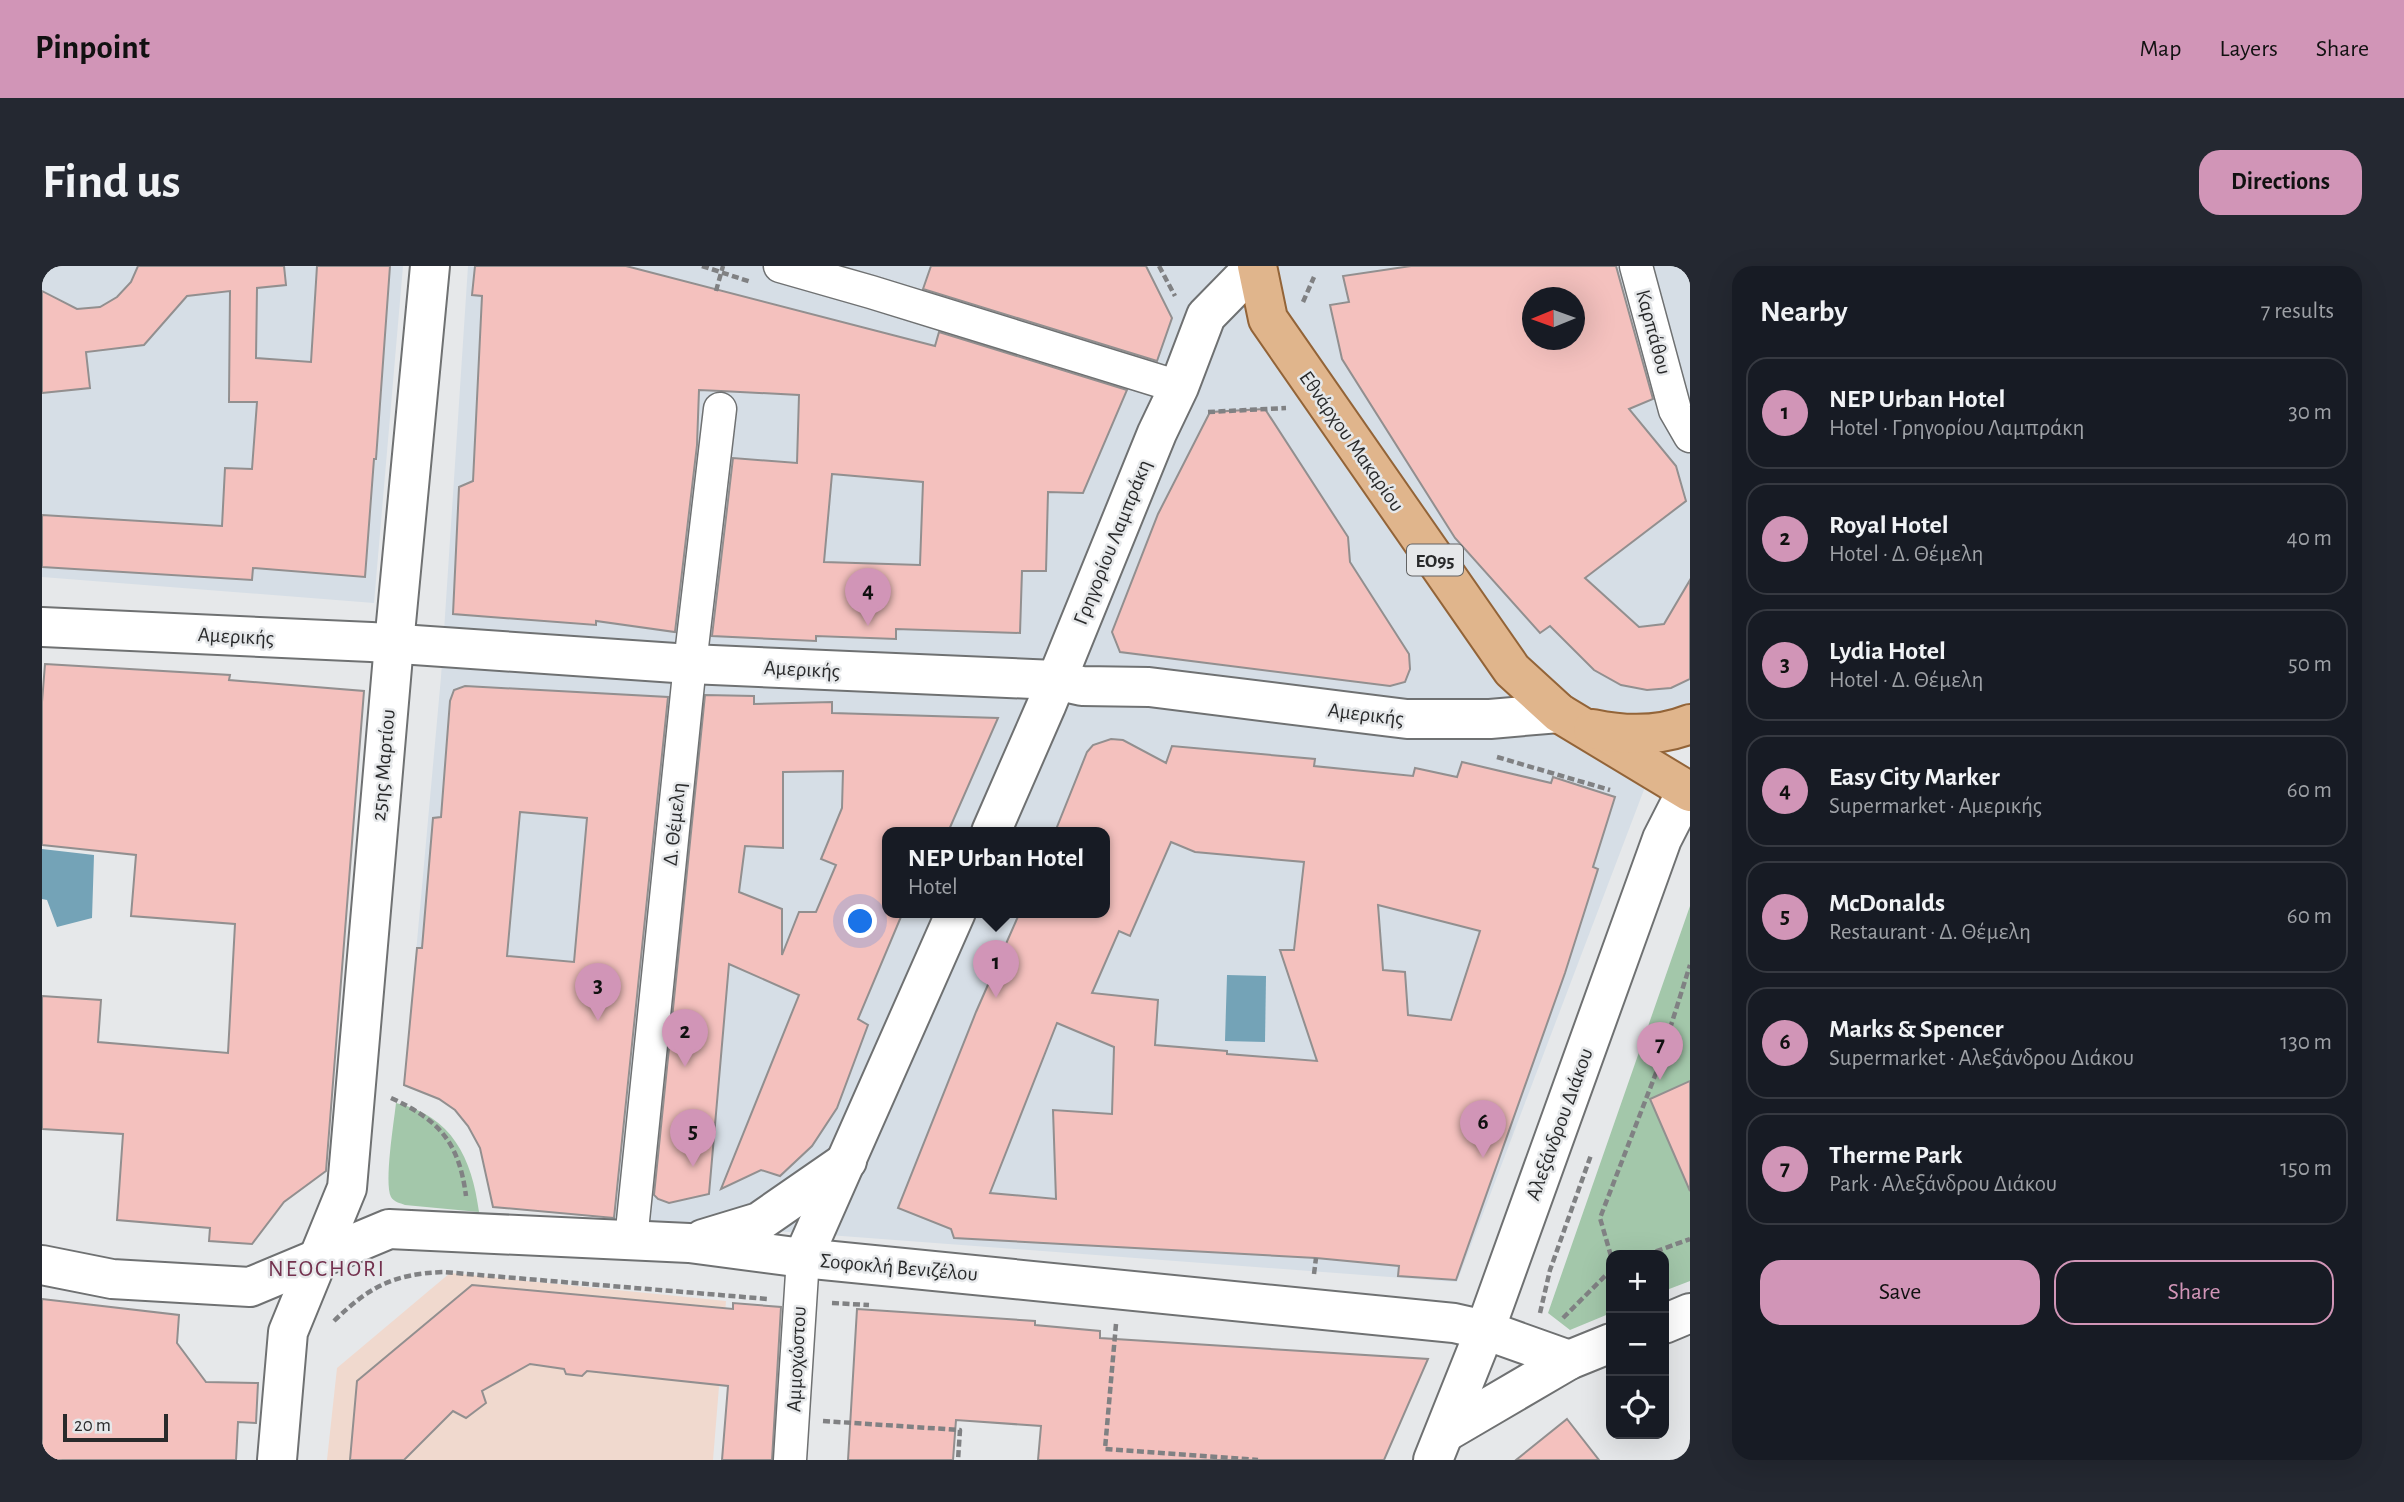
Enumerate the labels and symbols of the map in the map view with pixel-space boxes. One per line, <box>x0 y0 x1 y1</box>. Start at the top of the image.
north arrow <box>1522 287 1585 350</box>
street label: Καρπάθου <box>1632 287 1675 377</box>
street label: Εθνάρχου Μακαρίου <box>1295 367 1408 515</box>
street label: Γρηγορίου Λαμπράκη <box>1070 457 1155 628</box>
road number: ΕΟ95 <box>1407 544 1463 576</box>
pin: 4 <box>845 568 891 626</box>
street label: Αμερικής <box>197 624 275 649</box>
street label: Αμερικής <box>763 657 841 682</box>
street label: Αμερικής <box>1327 699 1405 730</box>
street label: 25ης Μαρτίου <box>368 708 399 822</box>
street label: Δ. Θέμελη <box>660 781 689 867</box>
your location <box>843 904 877 938</box>
pin: 1 <box>973 940 1019 998</box>
pin: 3 <box>575 963 621 1021</box>
pin: 2 <box>662 1009 708 1067</box>
pin: 7 <box>1637 1022 1683 1080</box>
street label: Αλεξάνδρου Διάκου <box>1522 1045 1598 1203</box>
pin: 6 <box>1460 1100 1506 1158</box>
pin: 5 <box>670 1109 716 1167</box>
street label: Σοφοκλή Βενιζέλου <box>819 1250 979 1285</box>
district label: NEOCHORI <box>268 1258 386 1281</box>
street label: Αμμοχώστου <box>783 1306 810 1412</box>
scale bar <box>63 1411 168 1443</box>

